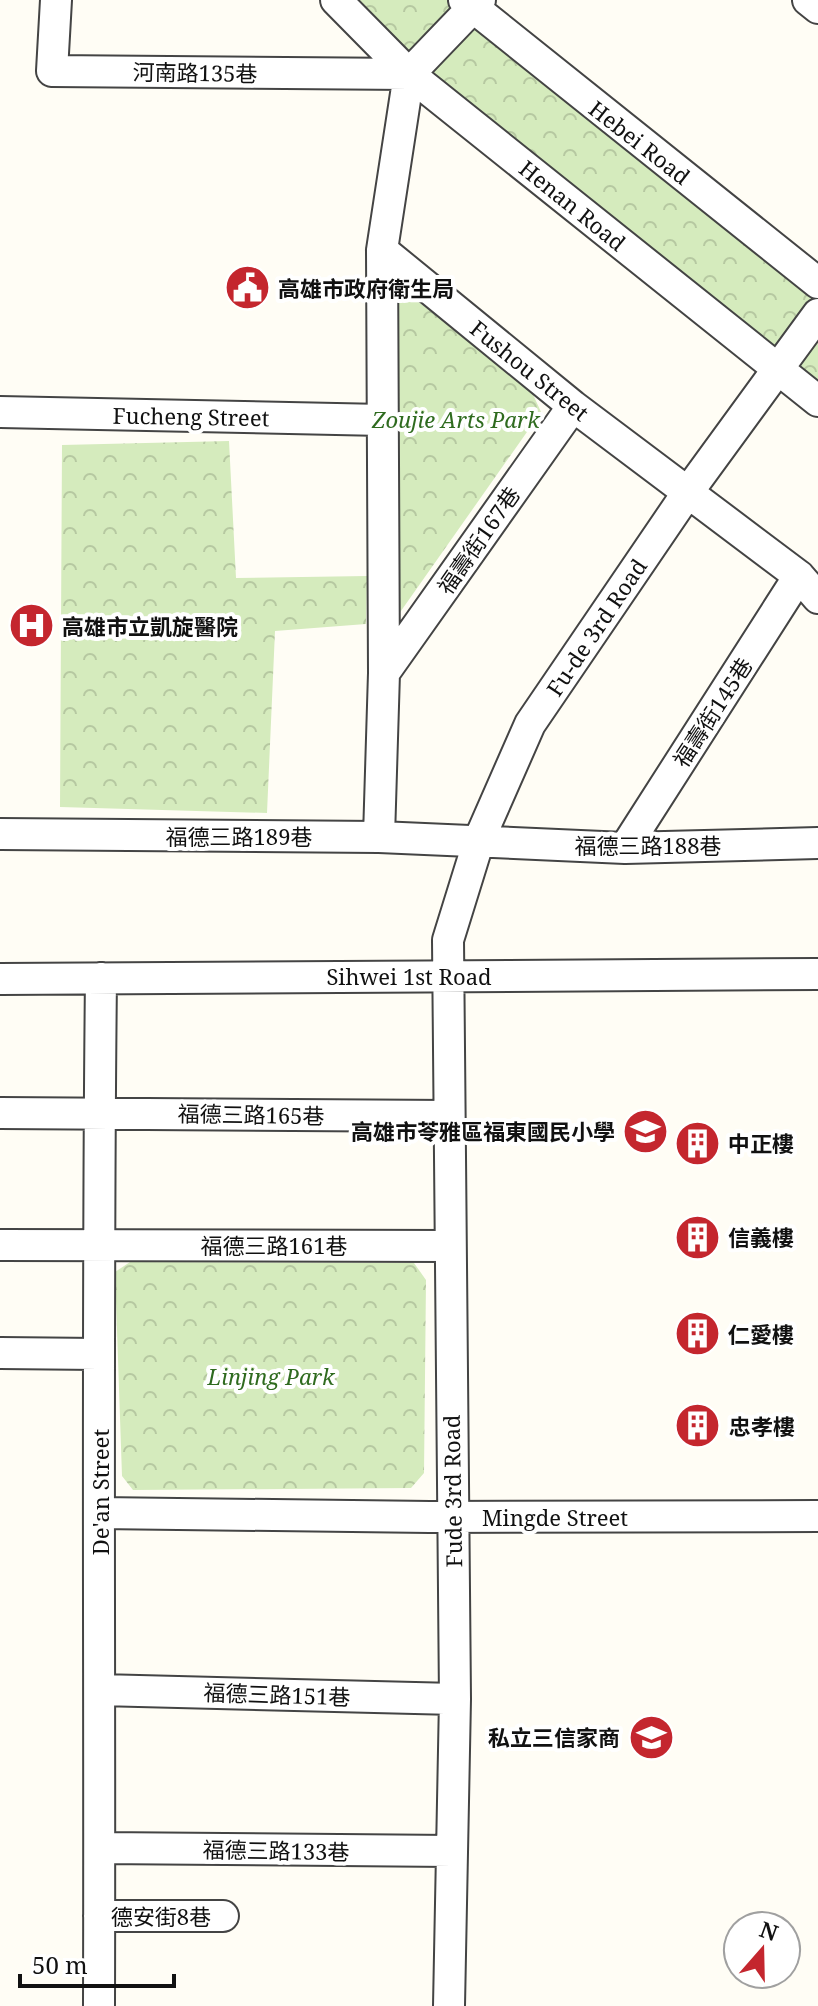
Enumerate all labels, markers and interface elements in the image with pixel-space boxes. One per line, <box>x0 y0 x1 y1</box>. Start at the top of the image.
street label: 河南路135巷 <box>132 56 258 88</box>
street label: Hebei Road <box>583 93 697 191</box>
street label: Henan Road <box>514 153 633 257</box>
public building icon: 高雄市政府衛生局 <box>223 264 271 312</box>
place label: 高雄市政府衛生局 <box>278 273 454 303</box>
street label: Fushou Street <box>464 313 596 427</box>
street label: Fucheng Street <box>112 400 270 432</box>
park label: Zoujie Arts Park <box>371 404 541 434</box>
street label: 福壽街167巷 <box>430 480 526 600</box>
street label: Fu-de 3rd Road <box>539 552 653 702</box>
hospital icon: 高雄市立凱旋醫院 <box>7 602 55 650</box>
place label: 高雄市立凱旋醫院 <box>62 611 238 641</box>
street label: 福壽街145巷 <box>665 651 759 773</box>
street label: 福德三路189巷 <box>166 821 312 851</box>
street label: 福德三路188巷 <box>575 830 721 860</box>
street label: Sihwei 1st Road <box>326 961 492 991</box>
street label: 福德三路165巷 <box>177 1098 325 1130</box>
school or university icon: 高雄市苓雅區福東國民小學 <box>622 1107 670 1155</box>
place label: 高雄市苓雅區福東國民小學 <box>351 1116 615 1146</box>
building icon: 中正樓 <box>673 1119 721 1167</box>
place label: 中正樓 <box>728 1128 794 1158</box>
building icon: 信義樓 <box>673 1213 721 1261</box>
place label: 信義樓 <box>728 1222 794 1252</box>
street label: 福德三路161巷 <box>201 1230 347 1260</box>
building icon: 仁愛樓 <box>673 1310 721 1358</box>
place label: 仁愛樓 <box>728 1319 794 1349</box>
park label: Linjing Park <box>207 1361 336 1391</box>
building icon: 忠孝樓 <box>674 1402 722 1450</box>
place label: 忠孝樓 <box>729 1411 795 1441</box>
street label: Fude 3rd Road <box>436 1414 468 1568</box>
street label: De'an Street <box>85 1429 115 1555</box>
street label: Mingde Street <box>482 1502 628 1532</box>
street label: 福德三路151巷 <box>203 1676 351 1712</box>
school or university icon: 私立三信家商 <box>627 1713 675 1761</box>
place label: 私立三信家商 <box>488 1722 620 1752</box>
street label: 福德三路133巷 <box>202 1834 350 1866</box>
street label: 德安街8巷 <box>111 1901 211 1931</box>
north arrow <box>722 1910 802 1990</box>
text: N <box>756 1913 782 1947</box>
scale bar <box>20 1938 174 1988</box>
text: 50 m <box>32 1948 88 1981</box>

